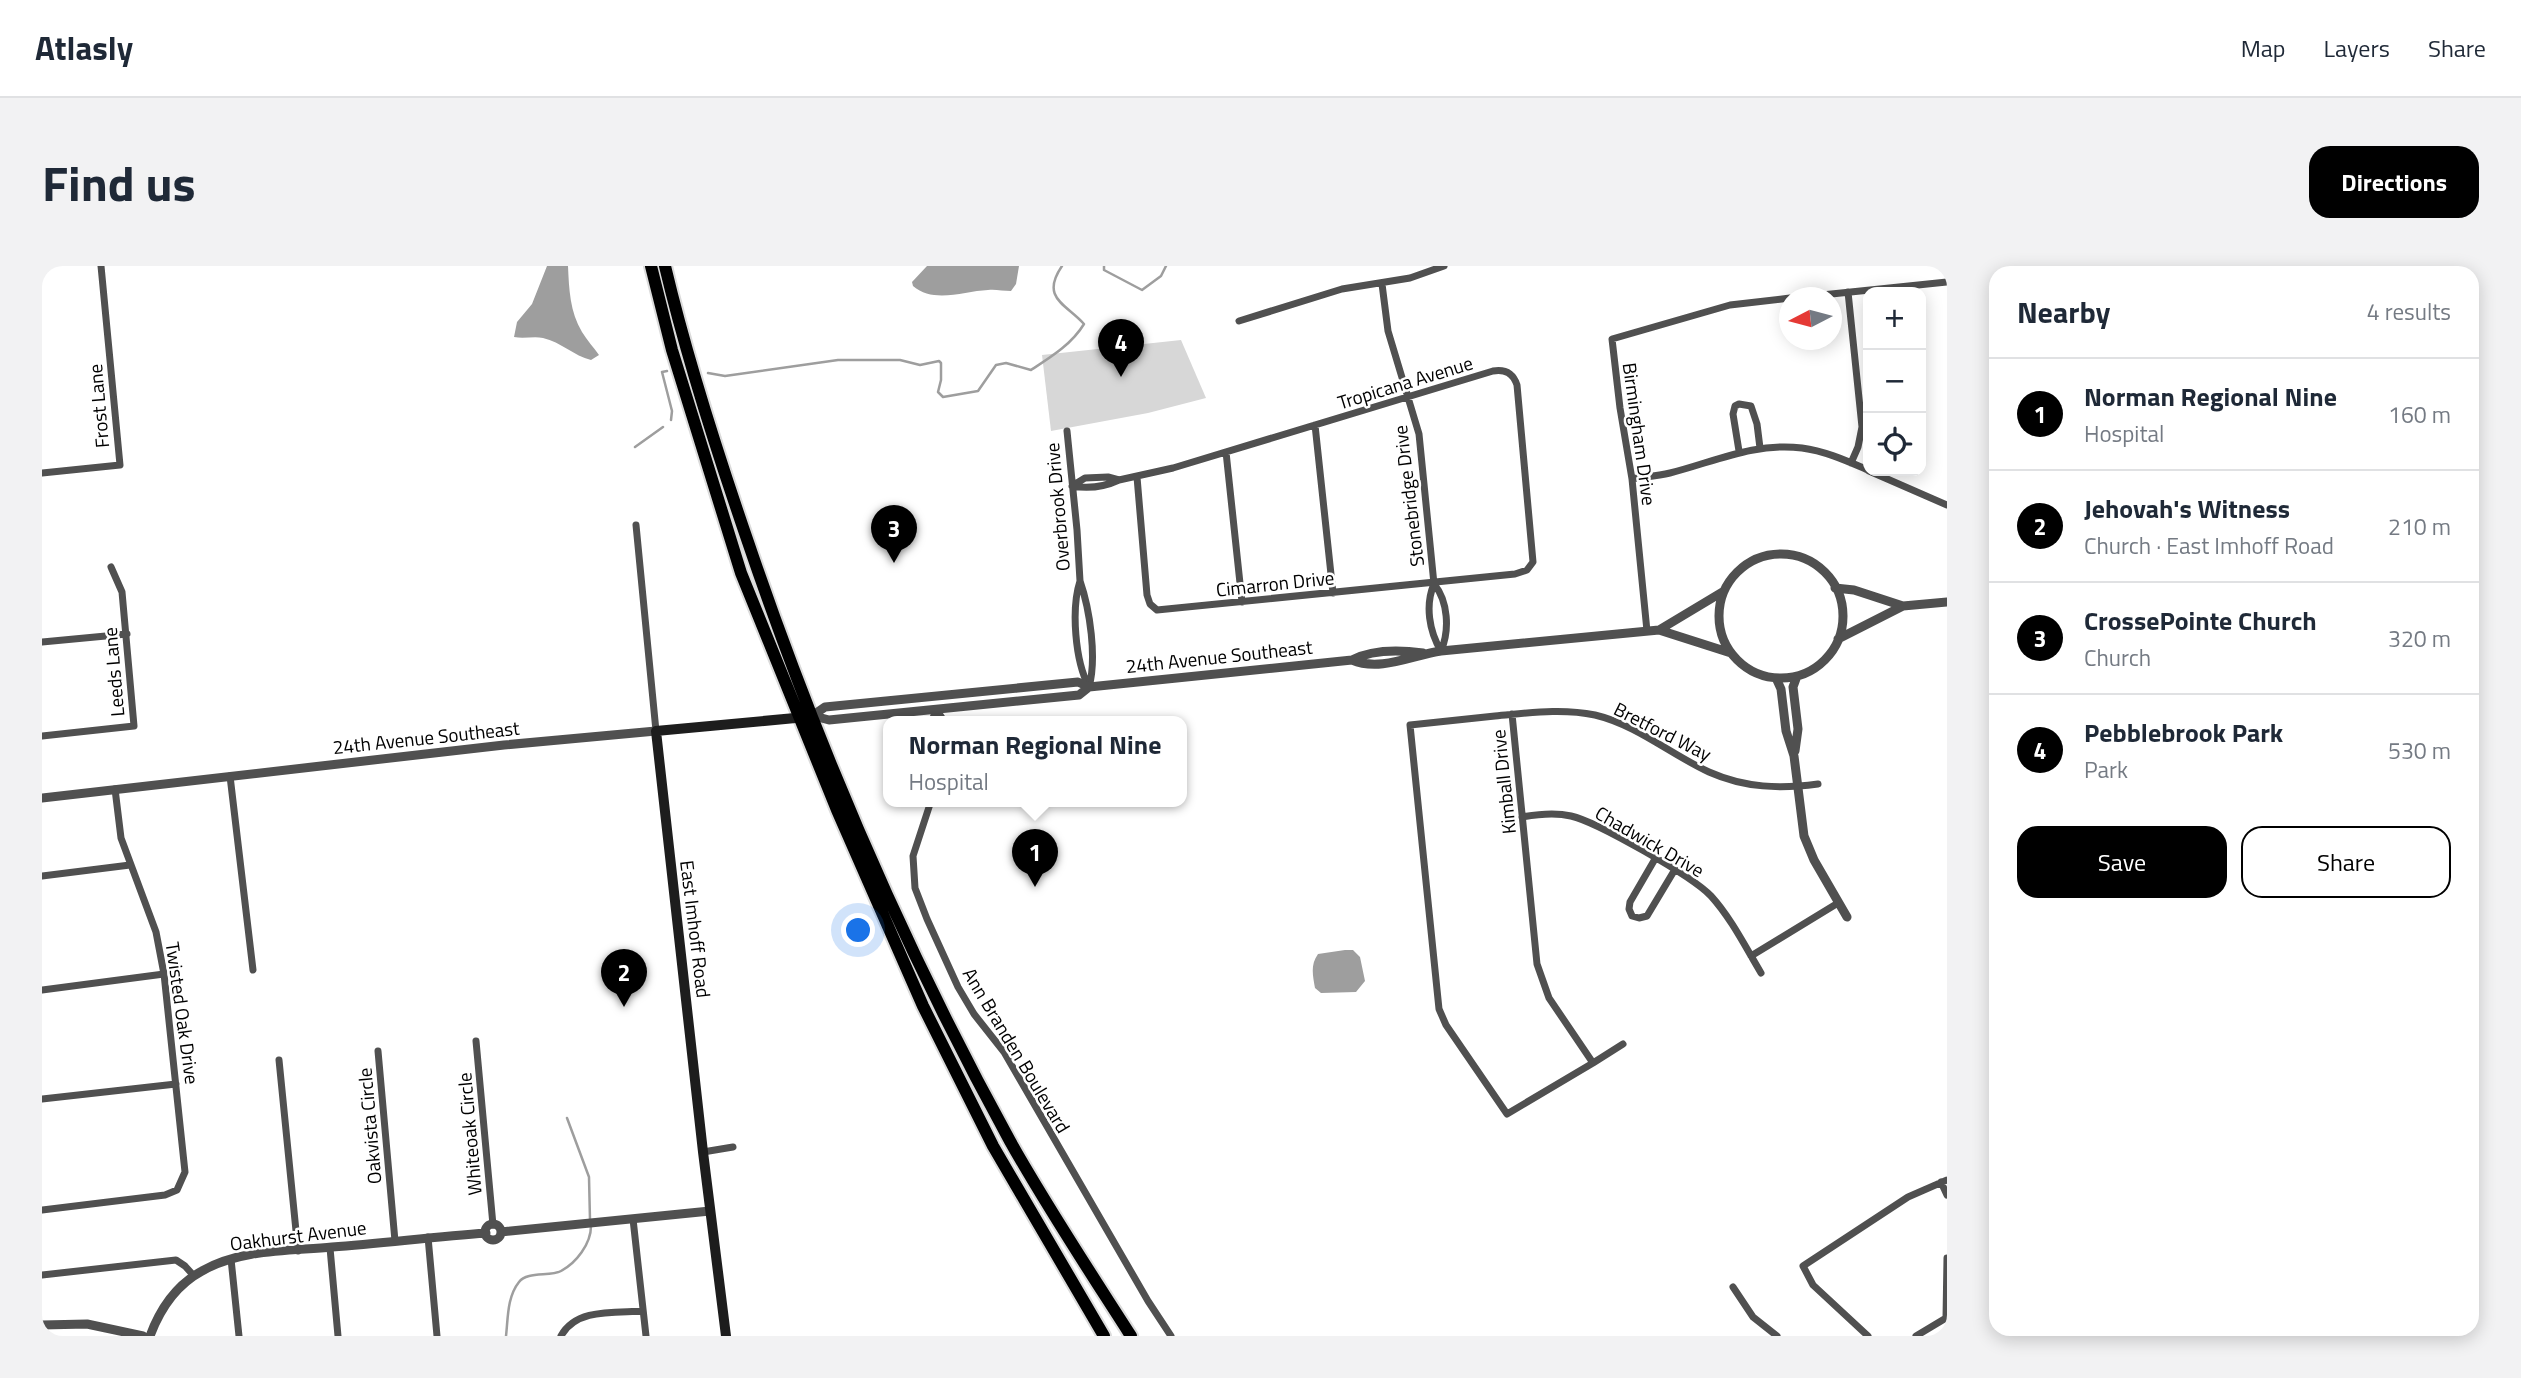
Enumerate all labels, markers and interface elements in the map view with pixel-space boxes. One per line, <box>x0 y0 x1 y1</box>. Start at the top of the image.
text: Atlasly <box>35 23 133 73</box>
text: Map <box>2241 30 2286 66</box>
text: Layers <box>2324 30 2390 66</box>
text: Share <box>2428 30 2486 66</box>
text: Find us <box>42 145 196 220</box>
button: Directions <box>2309 146 2479 218</box>
north arrow <box>1779 287 1842 350</box>
map controls <box>1863 287 1926 476</box>
button: + <box>1863 287 1926 350</box>
text: Nearby <box>2017 289 2110 335</box>
text: 4 results <box>2367 294 2451 329</box>
pin: 4 <box>1098 319 1144 377</box>
street label: Tropicana Avenue <box>1334 348 1476 416</box>
button: − <box>1863 350 1926 413</box>
street label: Birmingham Drive <box>1616 361 1664 507</box>
street label: Frost Lane <box>80 363 116 449</box>
text: Norman Regional Nine <box>2084 377 2337 416</box>
text: 1 <box>2034 397 2046 432</box>
text: 160 m <box>2388 397 2451 432</box>
button: locate <box>1863 413 1926 476</box>
text: Hospital <box>2084 416 2164 451</box>
street label: Stonebridge Drive <box>1385 424 1431 568</box>
street label: Overbrook Drive <box>1037 441 1077 573</box>
text: Jehovah's Witness <box>2084 489 2290 528</box>
pin: 3 <box>871 505 917 563</box>
text: 2 <box>2034 509 2046 544</box>
text: 210 m <box>2388 509 2451 544</box>
text: Church · East Imhoff Road <box>2084 528 2334 563</box>
street label: Cimarron Drive <box>1214 562 1336 604</box>
text: CrossePointe Church <box>2084 601 2317 640</box>
text: 3 <box>2034 621 2046 656</box>
text: 320 m <box>2388 621 2451 656</box>
street label: Leeds Lane <box>95 626 131 718</box>
street label: 24th Avenue Southeast <box>1124 632 1314 680</box>
text: Church <box>2084 640 2151 675</box>
street label: Bretford Way <box>1609 694 1717 768</box>
street label: 24th Avenue Southeast <box>331 713 521 761</box>
text: Pebblebrook Park <box>2084 713 2283 752</box>
popup <box>883 716 1187 807</box>
text: Norman Regional Nine <box>909 725 1161 764</box>
street label: Kimball Drive <box>1483 728 1523 836</box>
text: 4 <box>2034 733 2046 768</box>
text: 530 m <box>2388 733 2451 768</box>
text: Park <box>2084 752 2128 787</box>
text: Hospital <box>909 764 989 799</box>
street label: Chadwick Drive <box>1590 798 1710 884</box>
button: Save <box>2017 826 2227 898</box>
button: Share <box>2241 826 2451 898</box>
pin: 1 <box>1012 829 1058 887</box>
street label: East Imhoff Road <box>673 859 719 999</box>
your location <box>841 913 875 947</box>
street label: Twisted Oak Drive <box>159 940 207 1086</box>
pin: 2 <box>601 949 647 1007</box>
street label: Ann Branden Boulevard <box>956 962 1078 1138</box>
street label: Oakvista Circle <box>349 1067 389 1185</box>
street label: Whiteoak Circle <box>449 1071 489 1197</box>
street label: Oakhurst Avenue <box>228 1212 368 1258</box>

